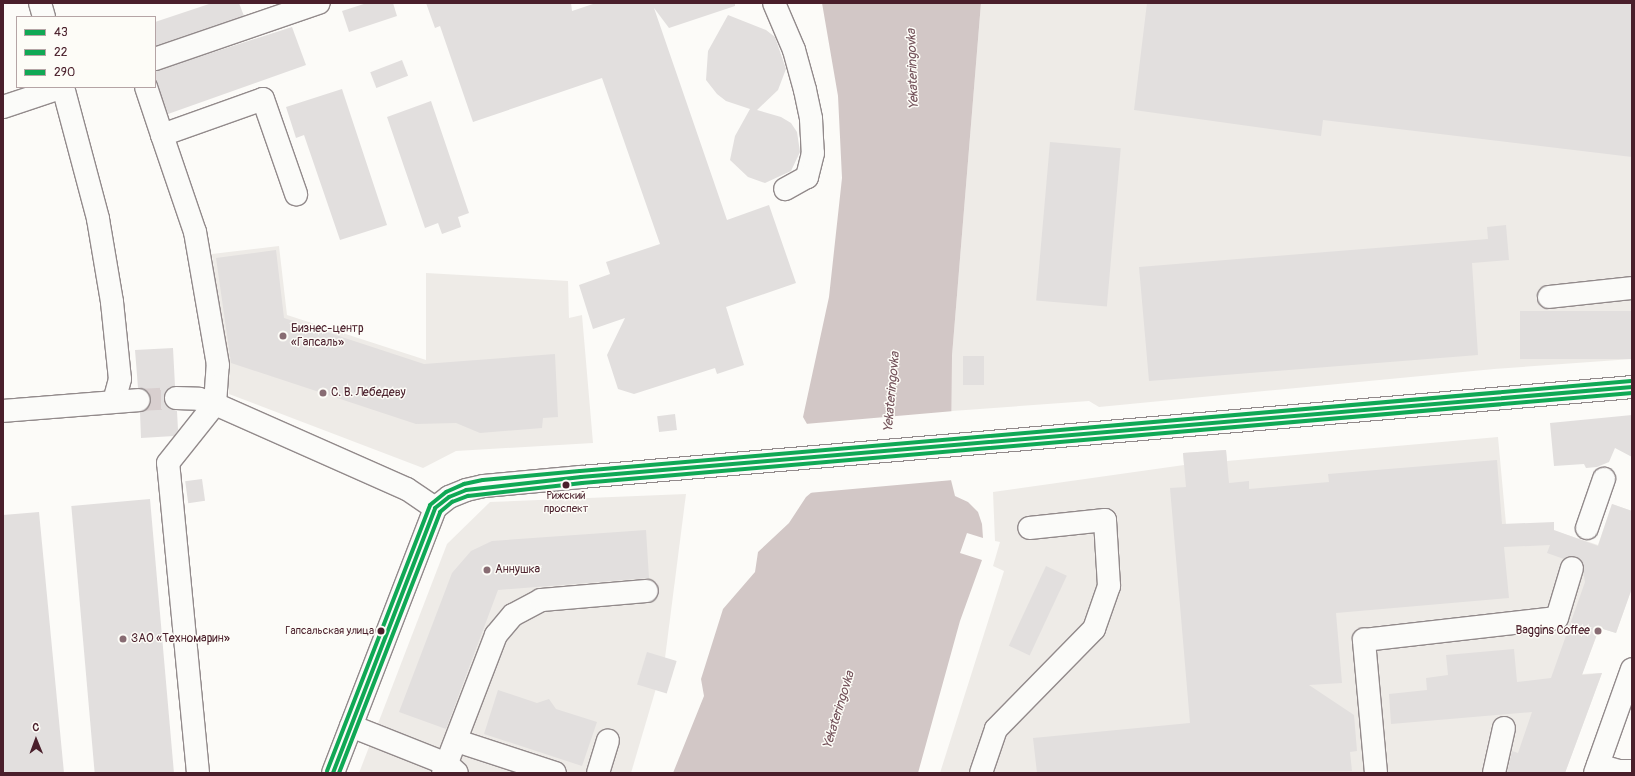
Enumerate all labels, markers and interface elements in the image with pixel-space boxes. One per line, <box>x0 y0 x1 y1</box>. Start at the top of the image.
legend <box>16 16 156 88</box>
text: 43 <box>54 25 68 40</box>
water label: Yekateringovka <box>904 29 922 109</box>
text: 22 <box>54 45 67 60</box>
text: 290 <box>54 65 75 80</box>
place label: Бизнес-центр «Гапсаль» <box>291 322 364 350</box>
marker: Бизнес-центр «Гапсаль» <box>278 331 288 341</box>
water label: Yekateringovka <box>881 351 903 433</box>
place label: С. В. Лебедеву <box>331 386 406 400</box>
marker: С. В. Лебедеву <box>318 388 328 398</box>
marker: Рижский проспект <box>561 480 571 490</box>
place label: Рижский проспект <box>544 490 588 516</box>
place label: Аннушка <box>495 563 540 577</box>
marker: Аннушка <box>482 565 492 575</box>
place label: Гапсальская улица <box>285 624 374 638</box>
place label: Baggins Coffee <box>1515 624 1590 638</box>
marker: Гапсальская улица <box>376 626 386 636</box>
marker: Baggins Coffee <box>1593 626 1603 636</box>
place label: ЗАО «Техномарин» <box>131 632 230 646</box>
marker: ЗАО «Техномарин» <box>118 634 128 644</box>
water label: Yekateringovka <box>820 669 858 751</box>
north arrow <box>16 720 56 760</box>
text: С <box>32 721 39 734</box>

